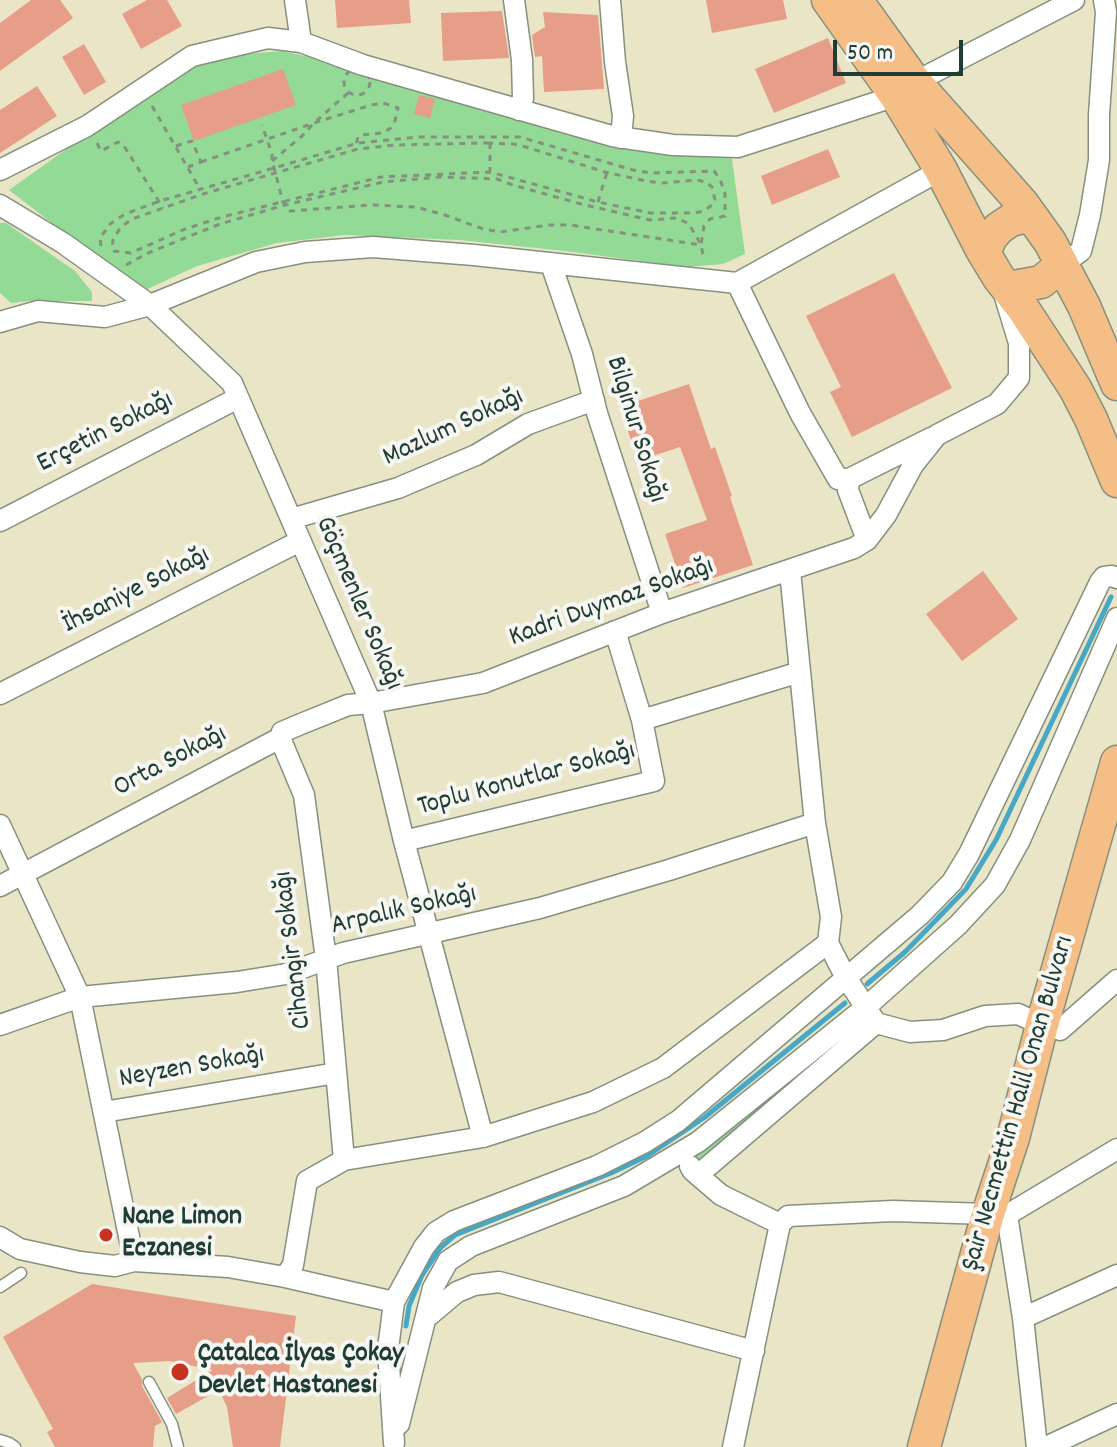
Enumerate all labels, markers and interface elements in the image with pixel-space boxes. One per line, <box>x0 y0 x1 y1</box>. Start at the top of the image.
scale bar <box>837 24 967 74</box>
text: 50 m <box>847 37 893 71</box>
street label: Bilginur Sokağı <box>596 353 672 507</box>
street label: Mazlum Sokağı <box>378 382 530 476</box>
street label: Erçetin Sokağı <box>32 385 180 483</box>
street label: Göçmenler Sokağı <box>305 512 409 696</box>
street label: İhsaniye Sokağı <box>58 541 216 643</box>
street label: Kadri Duymaz Sokağı <box>505 551 719 657</box>
street label: Orta Sokağı <box>109 719 233 807</box>
street label: Toplu Konutlar Sokağı <box>415 736 639 826</box>
street label: Cihangir Sokağı <box>269 869 321 1031</box>
street label: Arpalık Sokağı <box>328 879 480 945</box>
street label: Şair Necmettin Halil Onan Bulvarı <box>956 933 1084 1275</box>
street label: Neyzen Sokağı <box>117 1040 267 1098</box>
place label: Nane Limon Eczanesi <box>122 1202 242 1268</box>
marker: Nane Limon Eczanesi <box>97 1226 115 1244</box>
place label: Çatalca İlyas Çokay Devlet Hastanesi <box>198 1339 404 1405</box>
marker: Çatalca İlyas Çokay Devlet Hastanesi <box>169 1361 191 1383</box>

